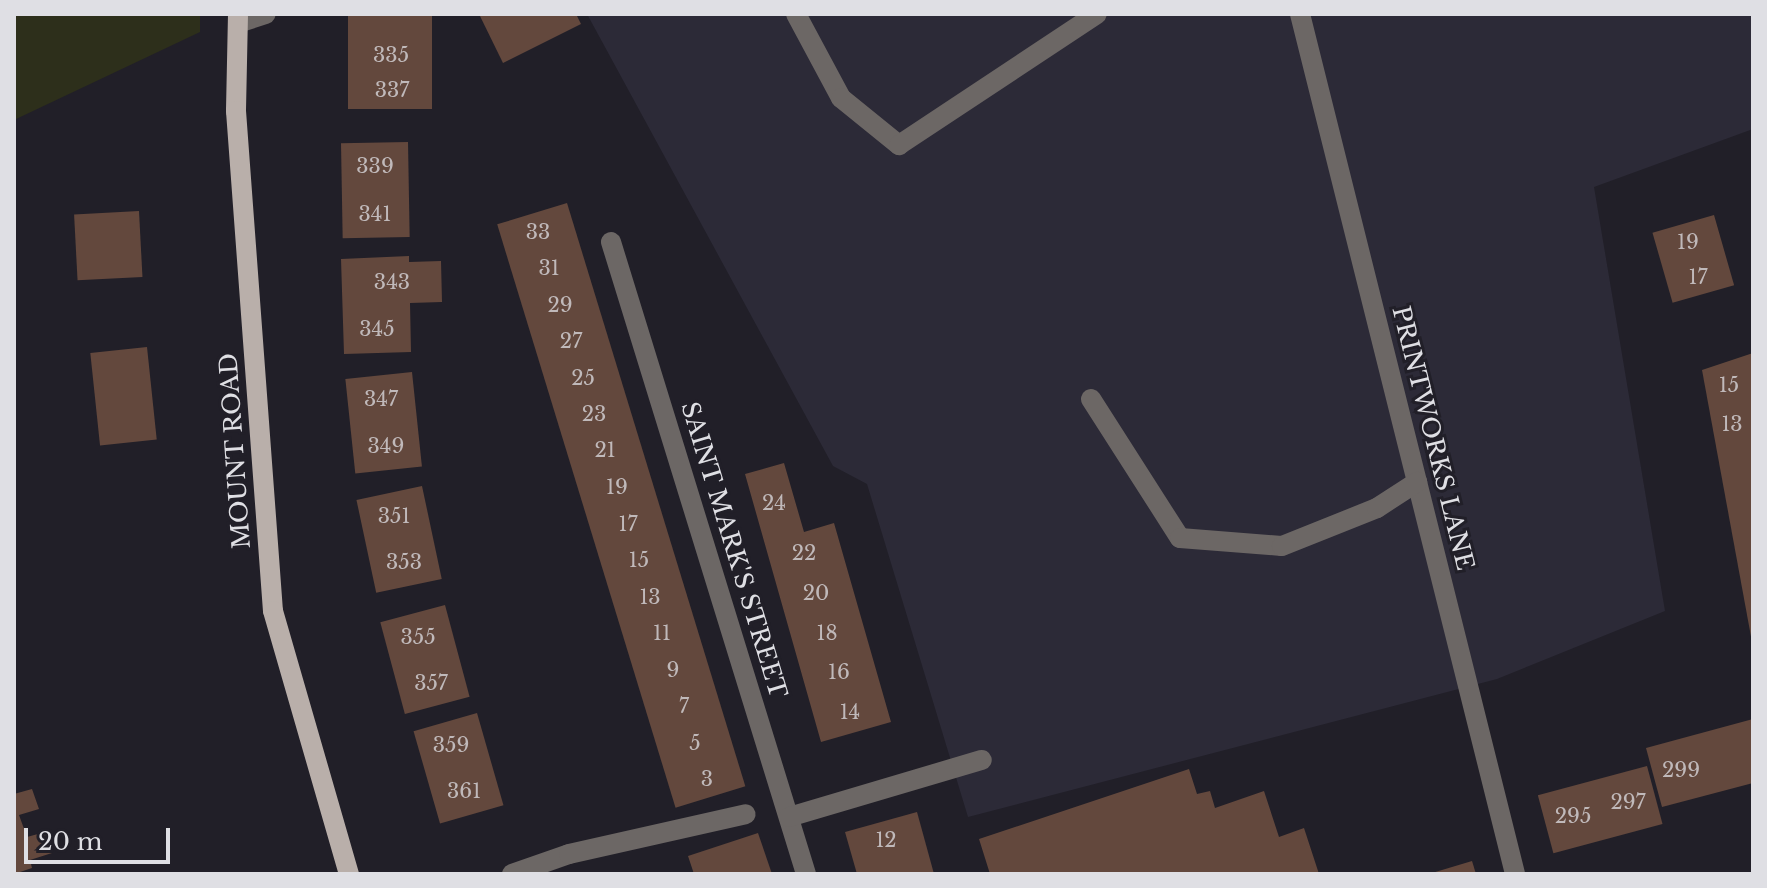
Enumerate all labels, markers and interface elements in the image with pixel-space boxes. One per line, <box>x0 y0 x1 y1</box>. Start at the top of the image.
house number: 335 <box>373 43 409 67</box>
house number: 337 <box>375 78 409 102</box>
house number: 339 <box>356 154 394 178</box>
house number: 341 <box>359 202 391 226</box>
house number: 33 <box>526 220 550 244</box>
house number: 19 <box>1677 230 1699 254</box>
house number: 31 <box>538 256 560 280</box>
house number: 17 <box>1689 265 1707 289</box>
house number: 343 <box>374 270 410 294</box>
house number: 29 <box>547 293 573 317</box>
street label: PRINTWORKS LANE <box>1386 303 1480 573</box>
house number: 345 <box>359 317 395 341</box>
house number: 27 <box>560 329 582 353</box>
street label: MOUNT ROAD <box>214 352 256 550</box>
house number: 25 <box>571 366 595 390</box>
house number: 15 <box>1719 373 1739 397</box>
house number: 347 <box>364 387 398 411</box>
street label: SAINT MARK'S STREET <box>675 398 793 702</box>
house number: 23 <box>582 402 606 426</box>
house number: 13 <box>1721 412 1743 436</box>
house number: 349 <box>368 434 404 458</box>
house number: 21 <box>594 438 616 462</box>
house number: 19 <box>606 475 628 499</box>
house number: 24 <box>762 491 786 515</box>
house number: 351 <box>378 504 410 528</box>
house number: 17 <box>619 512 637 536</box>
house number: 22 <box>792 541 816 565</box>
house number: 15 <box>629 548 649 572</box>
house number: 353 <box>386 550 422 574</box>
house number: 20 <box>803 581 829 605</box>
house number: 13 <box>639 585 661 609</box>
house number: 11 <box>653 621 671 645</box>
house number: 18 <box>816 621 838 645</box>
house number: 355 <box>400 625 436 649</box>
house number: 9 <box>667 658 679 682</box>
house number: 16 <box>828 660 850 684</box>
house number: 357 <box>414 671 448 695</box>
house number: 7 <box>679 694 689 718</box>
house number: 14 <box>840 700 860 724</box>
house number: 5 <box>689 731 701 755</box>
house number: 359 <box>433 733 469 757</box>
house number: 299 <box>1662 758 1700 782</box>
house number: 3 <box>701 767 713 791</box>
house number: 361 <box>447 779 481 803</box>
house number: 297 <box>1610 790 1646 814</box>
house number: 295 <box>1555 804 1591 828</box>
scale bar <box>28 812 174 862</box>
text: 20 m <box>38 827 103 856</box>
house number: 12 <box>875 828 897 852</box>

